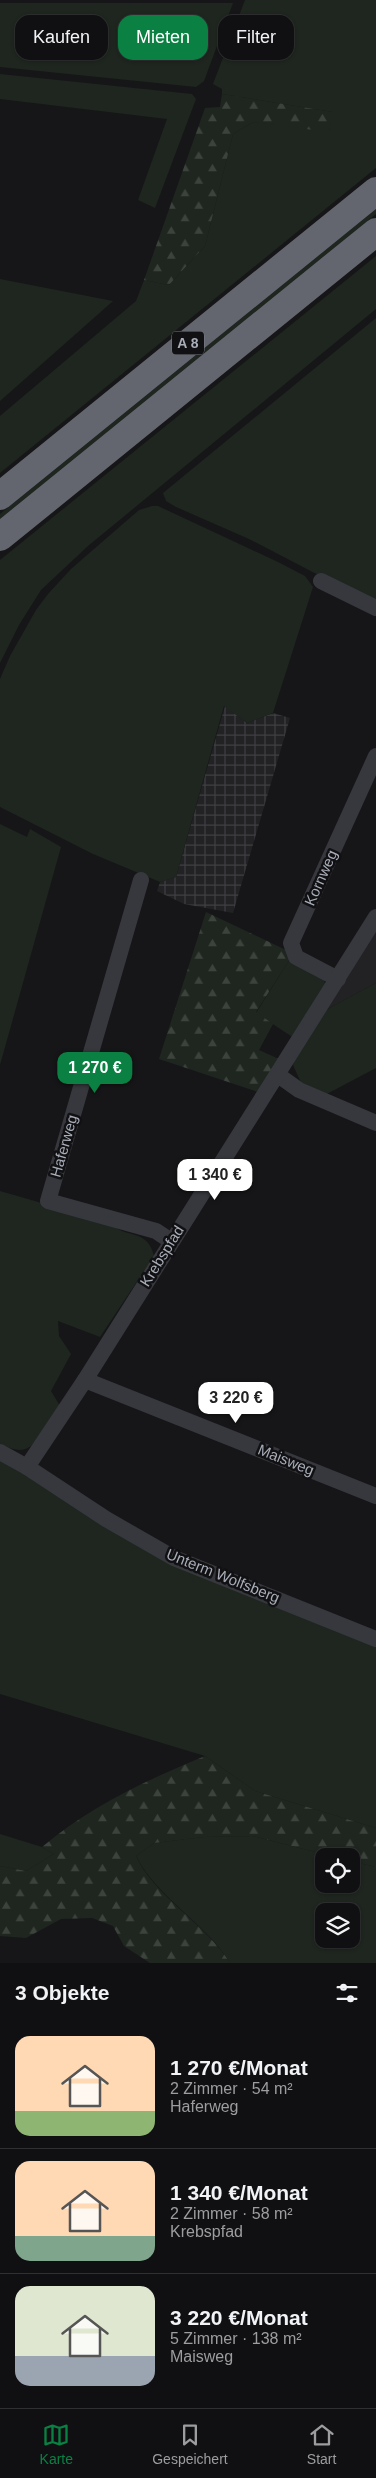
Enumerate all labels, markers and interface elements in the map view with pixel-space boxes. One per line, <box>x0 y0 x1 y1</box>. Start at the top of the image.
chip: Kaufen <box>15 15 108 60</box>
chip: Mieten <box>118 15 208 60</box>
chip: Filter <box>218 15 294 60</box>
road number: A 8 <box>172 332 204 354</box>
street label: Kornweg <box>301 847 340 908</box>
pin: 1 270 € <box>49 1052 141 1094</box>
text: 1 270 € <box>68 1059 122 1076</box>
street label: Haferweg <box>47 1113 81 1179</box>
pin: 1 340 € <box>169 1158 261 1201</box>
text: 1 340 € <box>188 1166 242 1183</box>
street label: Krebspfad <box>136 1222 187 1289</box>
pin: 3 220 € <box>190 1382 282 1424</box>
text: 3 220 € <box>209 1389 263 1406</box>
street label: Maisweg <box>256 1441 317 1479</box>
street label: Unterm Wolfsberg <box>164 1545 282 1606</box>
map controls <box>315 1848 360 1948</box>
button: locate <box>315 1848 360 1893</box>
button: layers <box>315 1903 360 1948</box>
icon: filters <box>333 1979 361 2007</box>
text: 3 Objekte <box>15 1981 110 2004</box>
icon: home <box>55 2056 115 2116</box>
text: 1 270 €/Monat <box>170 2056 308 2079</box>
text: 2 Zimmer · 54 m² <box>170 2080 293 2097</box>
text: Haferweg <box>170 2098 238 2115</box>
icon: home <box>55 2181 115 2241</box>
text: 1 340 €/Monat <box>170 2181 308 2204</box>
text: 2 Zimmer · 58 m² <box>170 2205 293 2222</box>
text: Krebspfad <box>170 2223 243 2240</box>
icon: home <box>55 2306 115 2366</box>
text: 3 220 €/Monat <box>170 2306 308 2329</box>
text: 5 Zimmer · 138 m² <box>170 2330 302 2347</box>
text: Maisweg <box>170 2348 233 2365</box>
tab: Karte <box>40 2421 73 2467</box>
tab: Gespeichert <box>152 2421 228 2467</box>
tab: Start <box>307 2421 336 2467</box>

